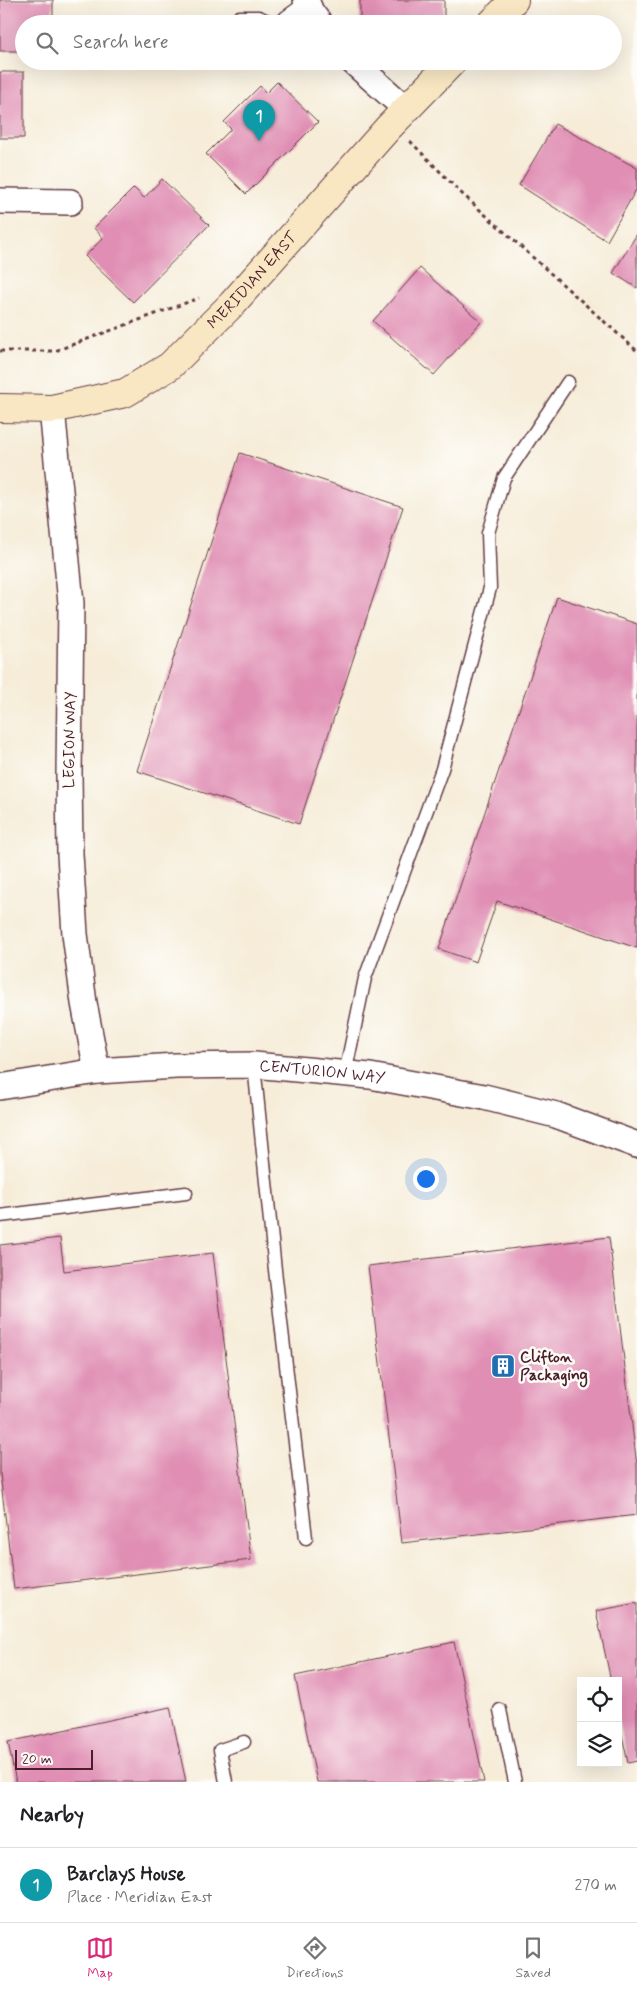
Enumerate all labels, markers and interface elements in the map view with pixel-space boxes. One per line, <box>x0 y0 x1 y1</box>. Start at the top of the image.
search box <box>15 15 622 70</box>
icon: search <box>33 29 61 57</box>
text: Search here <box>73 30 169 55</box>
pin: 1 <box>243 100 275 141</box>
street label: MERIDIAN EAST <box>202 226 303 334</box>
street label: LEGION WAY <box>59 691 81 789</box>
street label: CENTURION WAY <box>258 1055 387 1089</box>
your location <box>413 1166 439 1192</box>
place label: Clifton Packaging <box>520 1347 588 1388</box>
building icon: Clifton Packaging <box>490 1353 516 1379</box>
map controls <box>577 1677 622 1767</box>
button: locate <box>577 1677 622 1722</box>
button: layers <box>577 1722 622 1767</box>
scale bar <box>15 1747 92 1770</box>
text: 20 m <box>22 1750 52 1768</box>
text: Nearby <box>20 1801 84 1829</box>
text: Barclays House <box>67 1862 185 1887</box>
text: 1 <box>32 1875 40 1896</box>
text: 270 m <box>574 1875 617 1896</box>
text: Place · Meridian East <box>67 1887 212 1908</box>
tab: Map <box>86 1934 114 1982</box>
tab: Directions <box>286 1934 344 1982</box>
tab: Saved <box>516 1934 551 1982</box>

